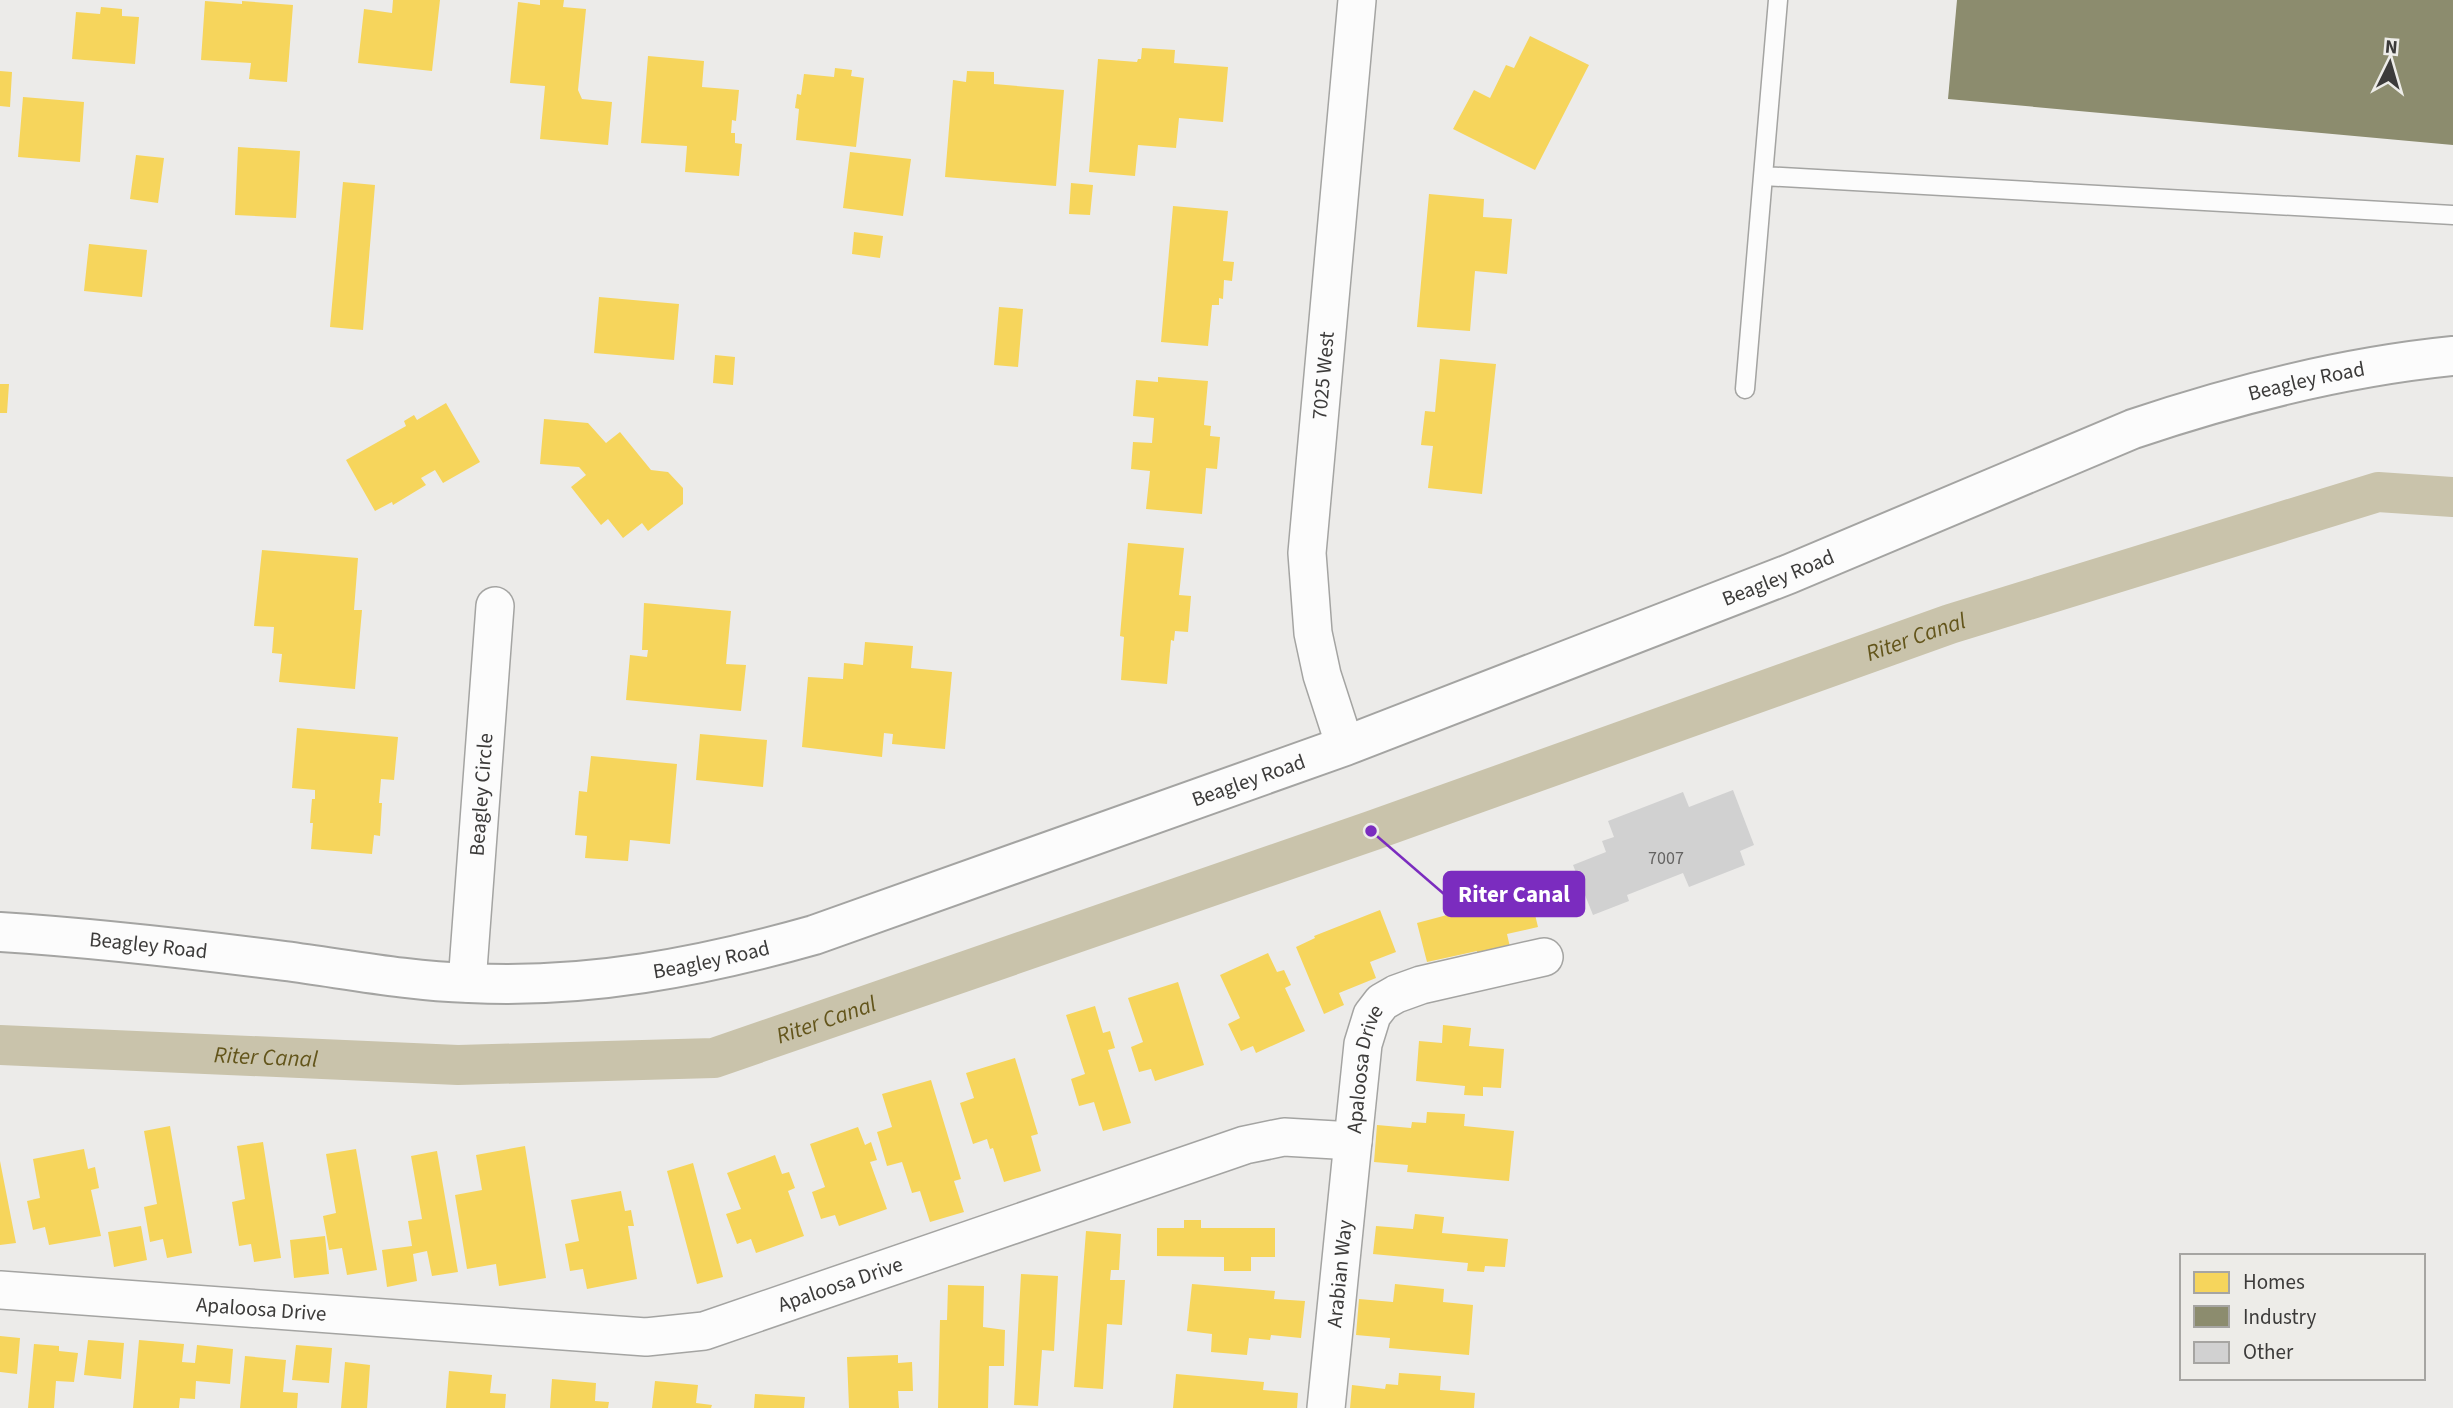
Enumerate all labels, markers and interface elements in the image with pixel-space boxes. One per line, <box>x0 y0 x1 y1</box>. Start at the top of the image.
north arrow <box>2355 28 2425 98</box>
text: N <box>2384 34 2399 62</box>
street label: 7025 West <box>1304 330 1342 421</box>
street label: Beagley Road <box>2245 354 2367 409</box>
street label: Beagley Road <box>1717 542 1839 614</box>
water label: Riter Canal <box>1861 604 1970 669</box>
street label: Beagley Circle <box>461 732 501 857</box>
street label: Beagley Road <box>1188 746 1309 814</box>
house number: 7007 <box>1648 846 1684 871</box>
callout: Riter Canal <box>1444 872 1584 916</box>
text: Riter Canal <box>1458 878 1570 911</box>
street label: Beagley Road <box>88 924 209 966</box>
street label: Beagley Road <box>651 933 773 986</box>
water label: Riter Canal <box>771 987 881 1052</box>
street label: Apaloosa Drive <box>1339 998 1390 1135</box>
water label: Riter Canal <box>213 1038 319 1075</box>
street label: Arabian Way <box>1319 1218 1360 1329</box>
street label: Apaloosa Drive <box>774 1249 907 1320</box>
legend <box>2180 1254 2425 1380</box>
text: Homes <box>2243 1267 2305 1297</box>
street label: Apaloosa Drive <box>195 1289 328 1329</box>
text: Industry <box>2243 1302 2316 1332</box>
text: Other <box>2243 1337 2294 1367</box>

